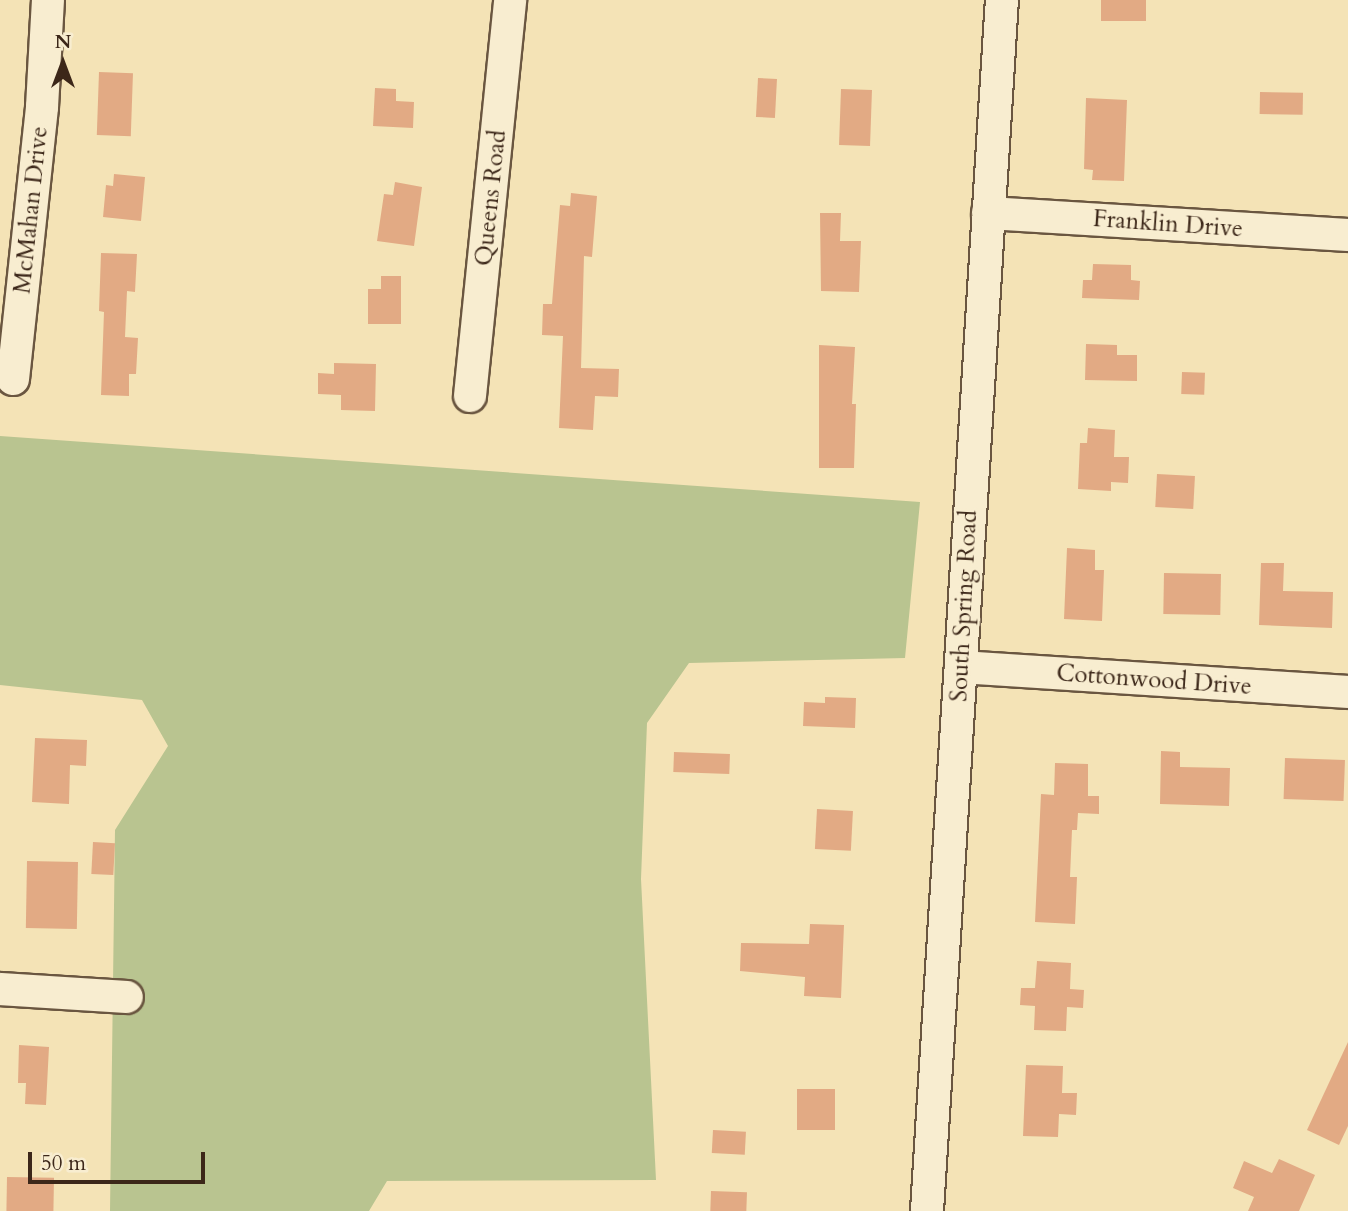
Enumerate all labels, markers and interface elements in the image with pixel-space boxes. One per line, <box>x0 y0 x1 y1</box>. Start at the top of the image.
north arrow <box>28 28 98 98</box>
text: N <box>55 29 71 55</box>
street label: McMahan Drive <box>8 125 54 295</box>
street label: Queens Road <box>470 129 512 267</box>
street label: Franklin Drive <box>1092 204 1244 244</box>
street label: South Spring Road <box>945 509 983 703</box>
street label: Cottonwood Drive <box>1055 659 1253 701</box>
scale bar <box>32 1138 208 1182</box>
text: 50 m <box>41 1149 86 1178</box>

